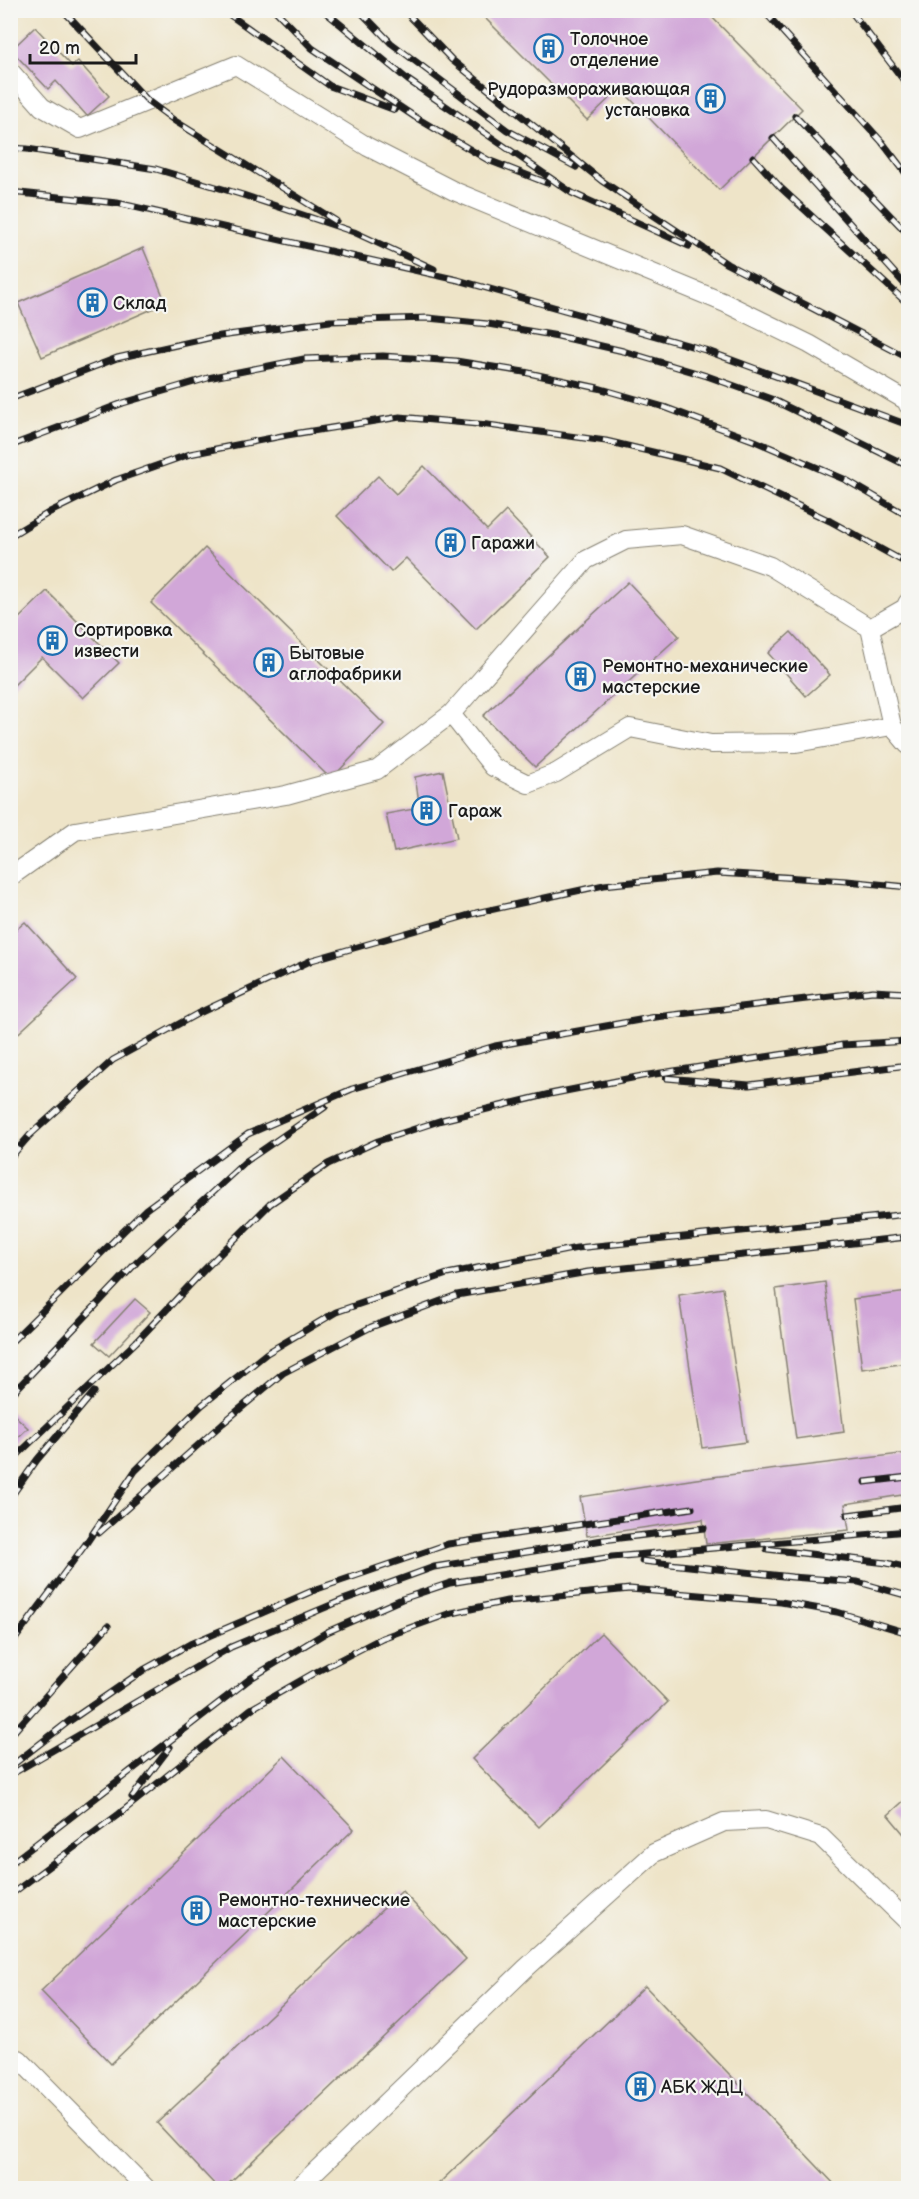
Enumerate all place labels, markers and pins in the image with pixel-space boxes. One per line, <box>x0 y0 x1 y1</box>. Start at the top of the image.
place label: Толочное отделение <box>570 29 659 71</box>
building icon: Толочное отделение <box>533 33 565 65</box>
place label: Рудоразмораживающая установка <box>487 79 690 121</box>
building icon: Рудоразмораживающая установка <box>695 83 727 115</box>
building icon: Склад <box>76 287 108 319</box>
place label: Склад <box>113 293 167 314</box>
building icon: Гаражи <box>434 527 466 559</box>
place label: Гаражи <box>471 533 535 554</box>
place label: Сортировка извести <box>74 620 173 662</box>
building icon: Сортировка извести <box>37 624 69 656</box>
place label: Бытовые аглофабрики <box>289 643 402 685</box>
building icon: Бытовые аглофабрики <box>252 647 284 679</box>
place label: Ремонтно-механические мастерские <box>602 656 808 698</box>
building icon: Ремонтно-механические мастерские <box>565 660 597 692</box>
building icon: Гараж <box>411 795 443 827</box>
place label: Гараж <box>448 801 502 822</box>
place label: Ремонтно-технические мастерские <box>218 1890 410 1932</box>
building icon: Ремонтно-технические мастерские <box>181 1894 213 1926</box>
building icon: АБК ЖДЦ <box>624 2071 656 2103</box>
place label: АБК ЖДЦ <box>660 2077 743 2098</box>

